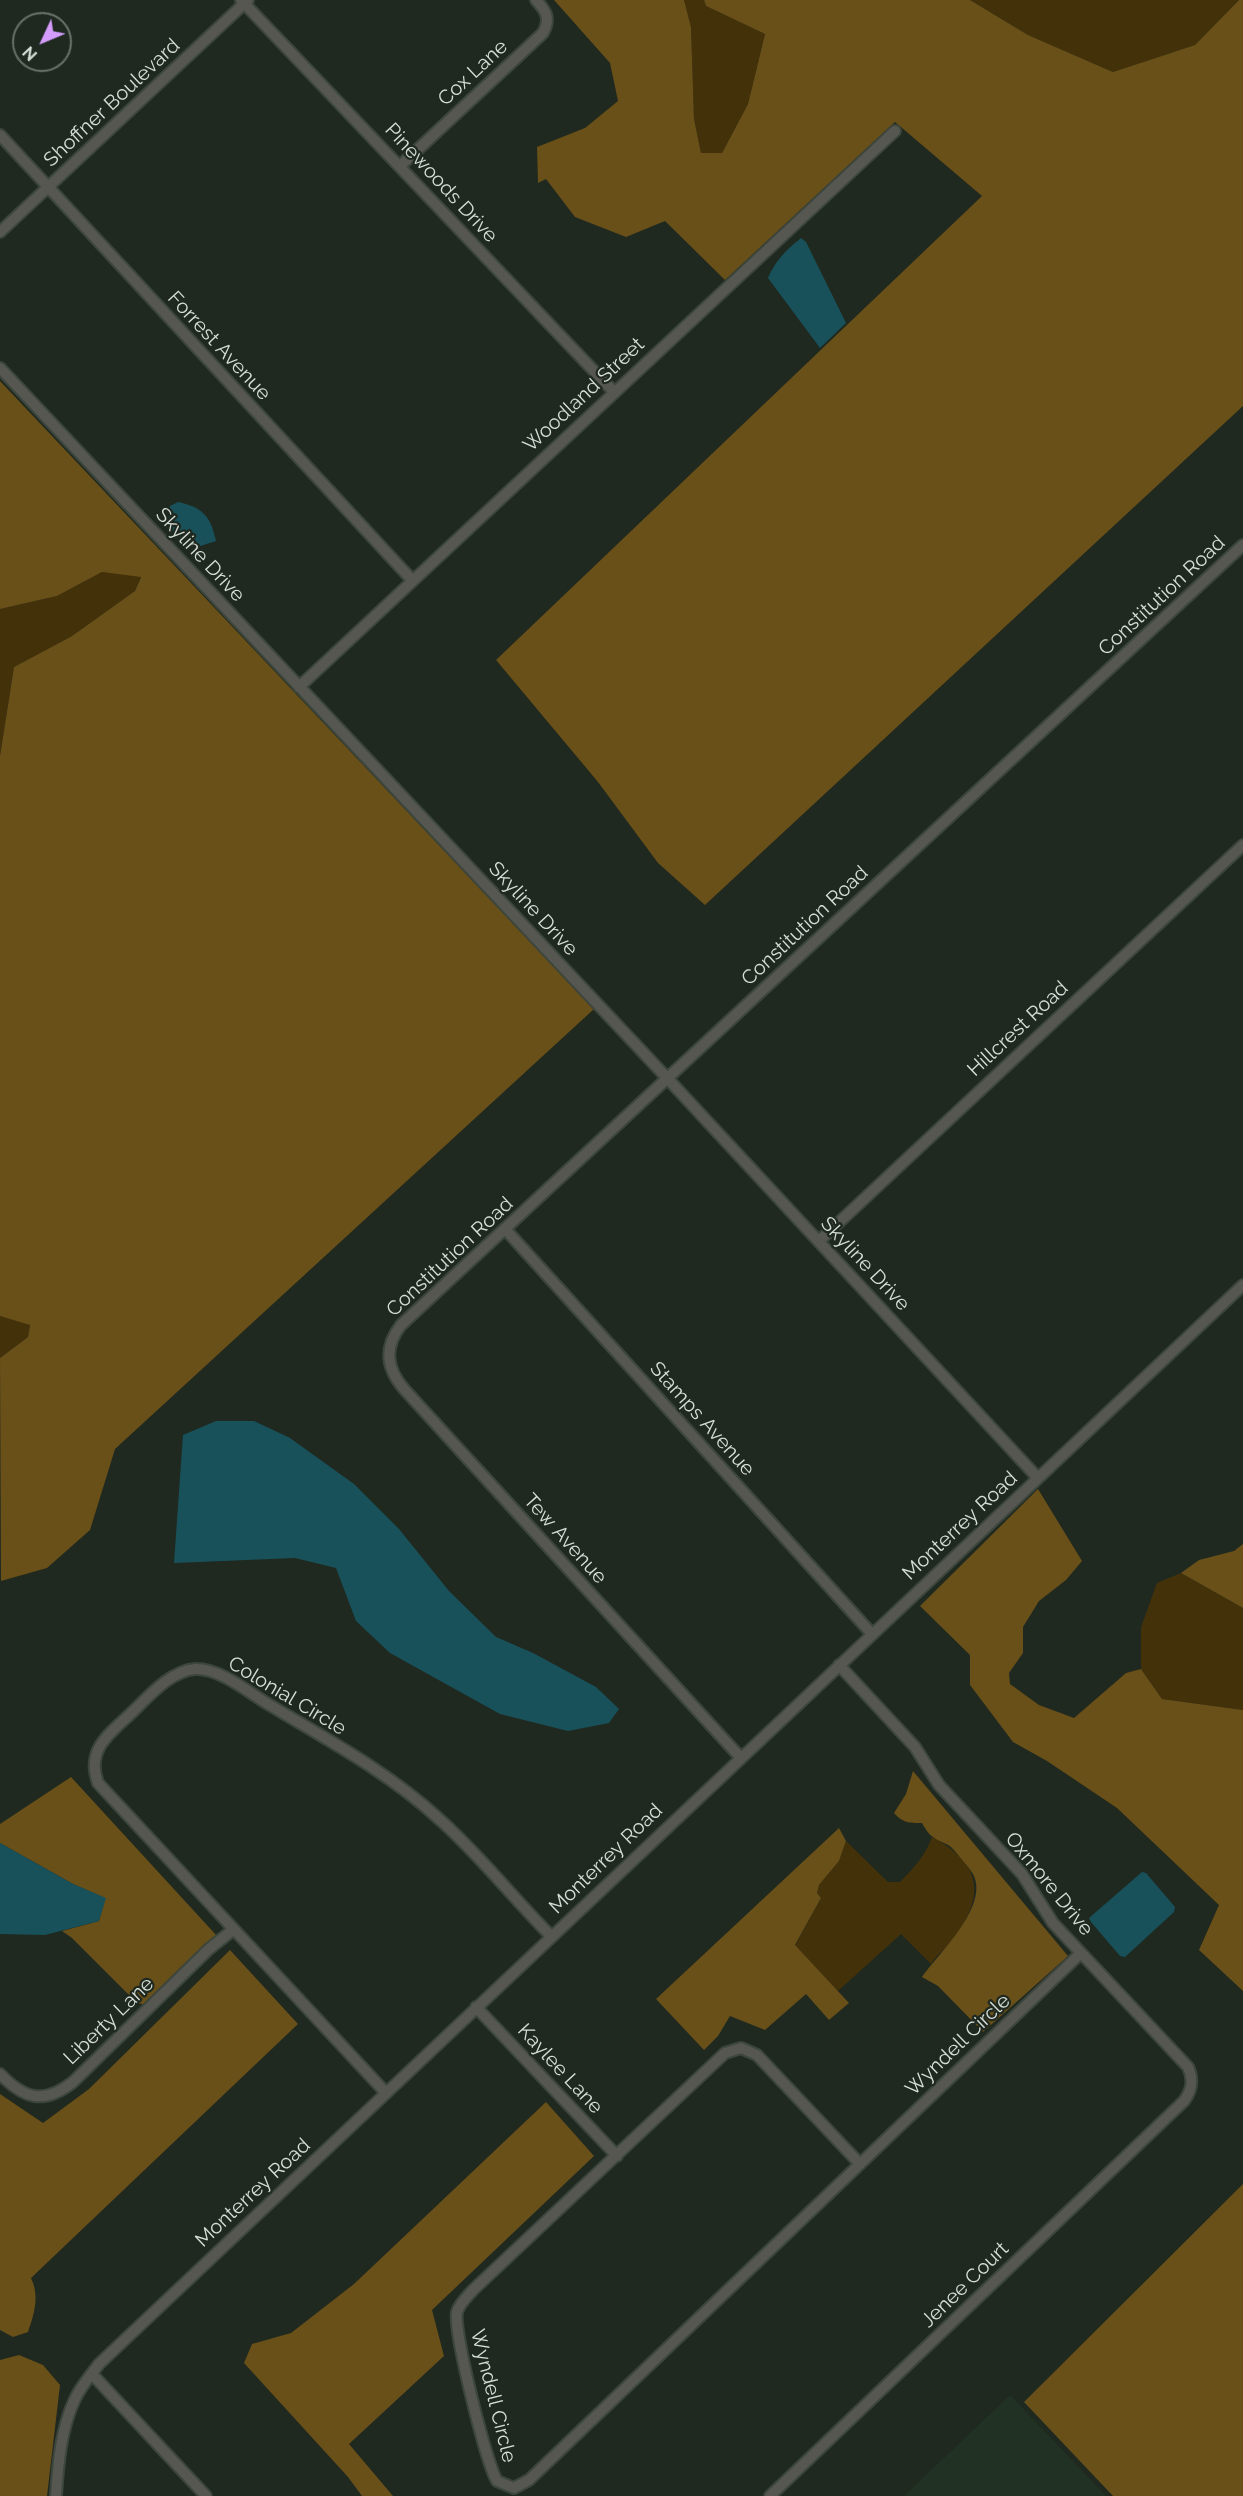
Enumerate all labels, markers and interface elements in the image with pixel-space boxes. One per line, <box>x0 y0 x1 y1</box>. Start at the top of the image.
north arrow <box>12 12 72 72</box>
street label: Shoffner Boulevard <box>39 34 185 172</box>
street label: Cox Lane <box>433 35 513 111</box>
text: N <box>19 42 41 64</box>
street label: Pinewoods Drive <box>380 118 502 248</box>
street label: Forrest Avenue <box>162 287 276 405</box>
street label: Woodland Street <box>518 333 650 457</box>
street label: Skyline Drive <box>150 503 250 607</box>
street label: Constitution Road <box>1094 531 1230 661</box>
street label: Skyline Drive <box>483 857 583 961</box>
street label: Constitution Road <box>737 861 873 991</box>
street label: Hillcrest Road <box>963 976 1073 1082</box>
street label: Constitution Road <box>382 1192 518 1322</box>
street label: Skyline Drive <box>815 1212 915 1316</box>
street label: Stamps Avenue <box>644 1357 760 1481</box>
street label: Monterrey Road <box>898 1467 1022 1585</box>
street label: Tew Avenue <box>518 1489 612 1589</box>
street label: Colonial Circle <box>224 1651 350 1741</box>
street label: Monterrey Road <box>544 1799 668 1919</box>
street label: Oxmore Drive <box>1000 1827 1098 1941</box>
street label: Liberty Lane <box>59 1972 159 2070</box>
street label: Wyndell Circle <box>901 1989 1015 2101</box>
street label: Kaylee Lane <box>512 2019 608 2119</box>
street label: Monterrey Road <box>191 2134 315 2252</box>
street label: Jenee Court <box>916 2237 1014 2333</box>
street label: Wyndell Circle <box>465 2327 521 2465</box>

